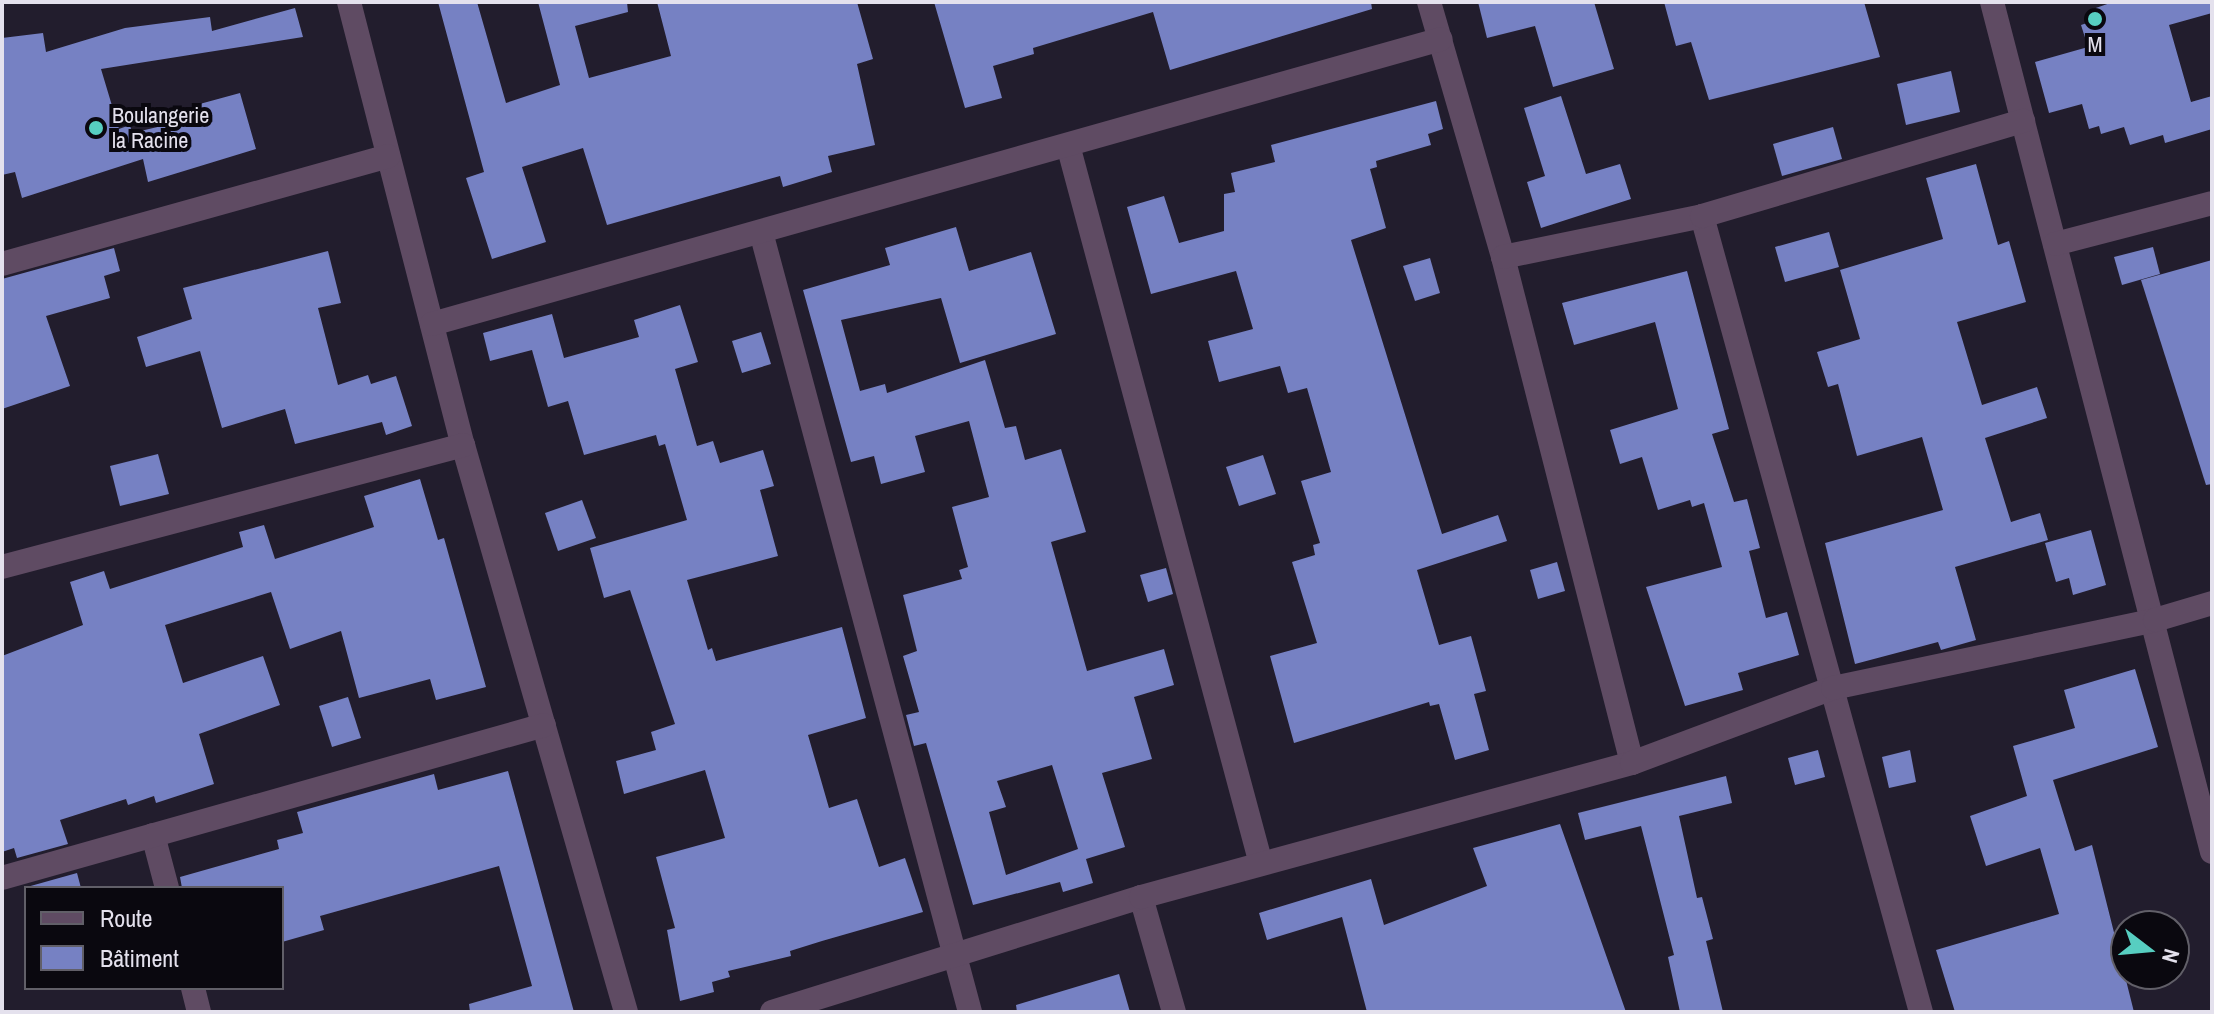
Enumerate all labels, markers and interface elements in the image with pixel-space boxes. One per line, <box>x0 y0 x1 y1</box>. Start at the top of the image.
marker: M <box>2086 10 2104 28</box>
place label: M <box>2087 32 2103 58</box>
place label: Boulangerie la Racine <box>112 102 209 154</box>
marker: Boulangerie la Racine <box>87 119 105 137</box>
legend <box>24 886 284 990</box>
text: Route <box>100 902 153 934</box>
north arrow <box>2110 910 2190 990</box>
text: Bâtiment <box>100 942 179 974</box>
text: N <box>2155 946 2187 966</box>

